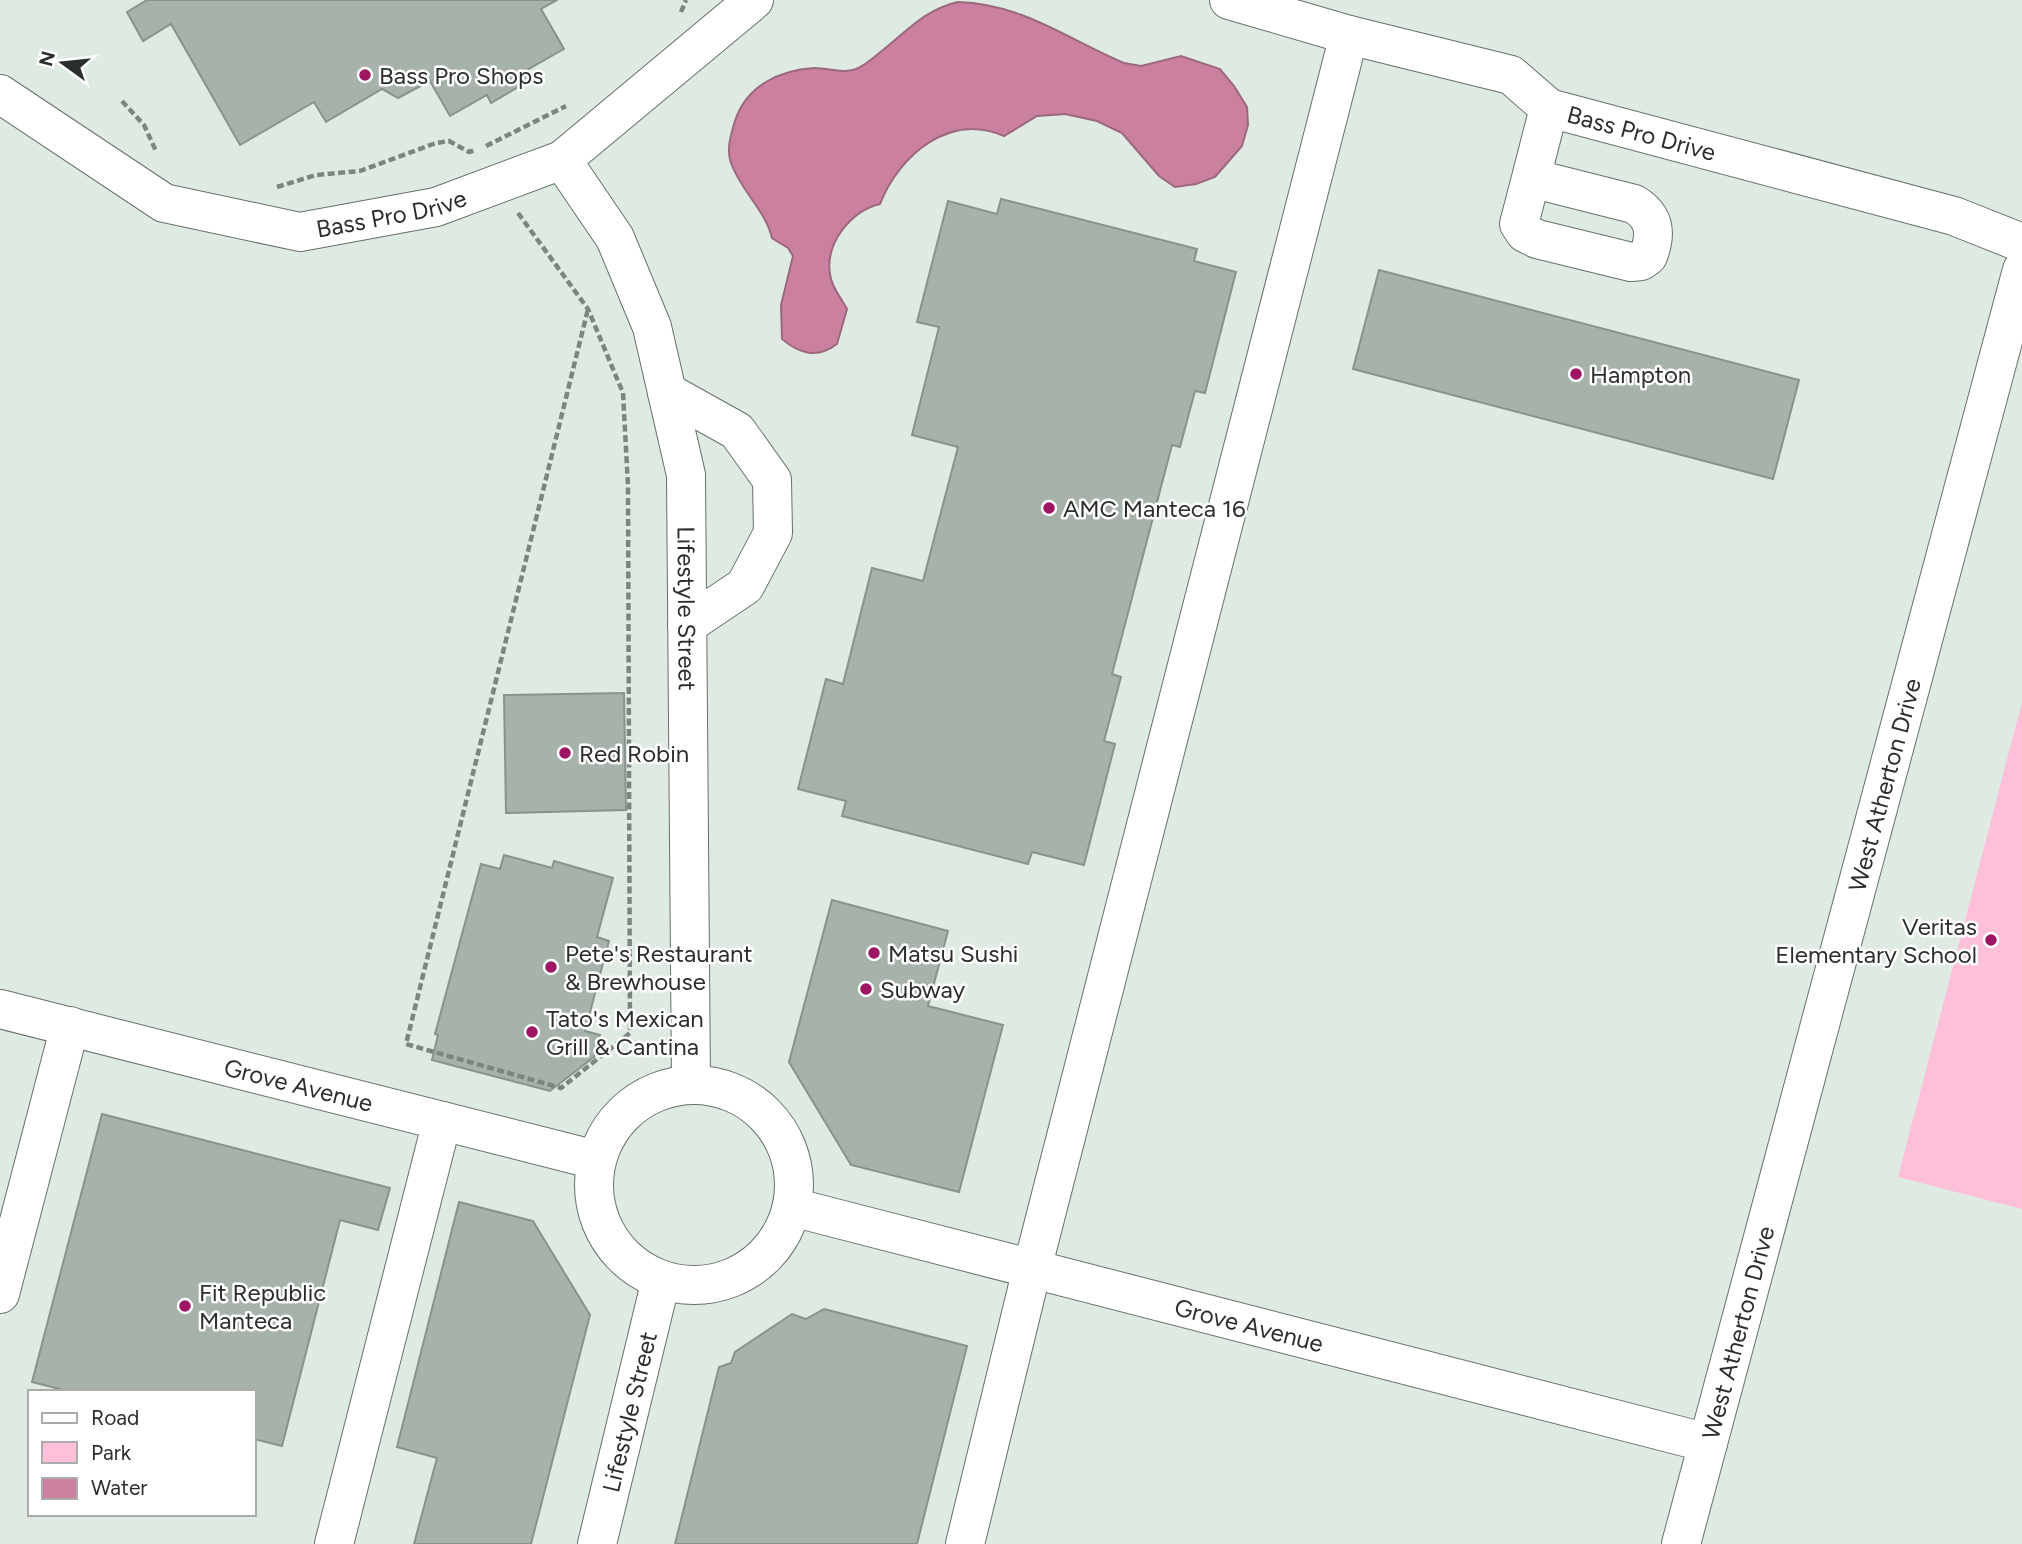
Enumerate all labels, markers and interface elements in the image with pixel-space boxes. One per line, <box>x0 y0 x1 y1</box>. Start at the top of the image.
north arrow <box>28 28 98 98</box>
text: N <box>34 49 60 69</box>
place label: Bass Pro Shops <box>379 61 543 90</box>
marker: Bass Pro Shops <box>357 67 373 83</box>
street label: Bass Pro Drive <box>1564 99 1719 166</box>
street label: Bass Pro Drive <box>314 183 470 243</box>
place label: Hampton <box>1590 360 1691 389</box>
marker: Hampton <box>1568 366 1584 382</box>
place label: AMC Manteca 16 <box>1063 494 1245 523</box>
marker: AMC Manteca 16 <box>1041 500 1057 516</box>
street label: Lifestyle Street <box>672 526 702 691</box>
street label: West Atherton Drive <box>1842 675 1927 894</box>
place label: Red Robin <box>579 739 689 768</box>
marker: Red Robin <box>557 745 573 761</box>
place label: Veritas Elementary School <box>1775 912 1977 969</box>
marker: Veritas Elementary School <box>1983 932 1999 948</box>
place label: Pete's Restaurant & Brewhouse <box>565 939 753 996</box>
place label: Matsu Sushi <box>888 939 1018 968</box>
marker: Matsu Sushi <box>866 945 882 961</box>
marker: Pete's Restaurant & Brewhouse <box>543 959 559 975</box>
place label: Subway <box>880 975 965 1004</box>
marker: Subway <box>858 981 874 997</box>
place label: Tato's Mexican Grill & Cantina <box>546 1004 704 1061</box>
marker: Tato's Mexican Grill & Cantina <box>524 1024 540 1040</box>
street label: Grove Avenue <box>221 1052 376 1117</box>
street label: West Atherton Drive <box>1695 1223 1780 1442</box>
place label: Fit Republic Manteca <box>199 1278 326 1335</box>
street label: Grove Avenue <box>1172 1292 1326 1358</box>
marker: Fit Republic Manteca <box>177 1298 193 1314</box>
street label: Lifestyle Street <box>596 1329 663 1495</box>
legend <box>28 1390 256 1516</box>
text: Road <box>91 1405 139 1430</box>
text: Park <box>91 1440 132 1465</box>
text: Water <box>91 1475 147 1500</box>

